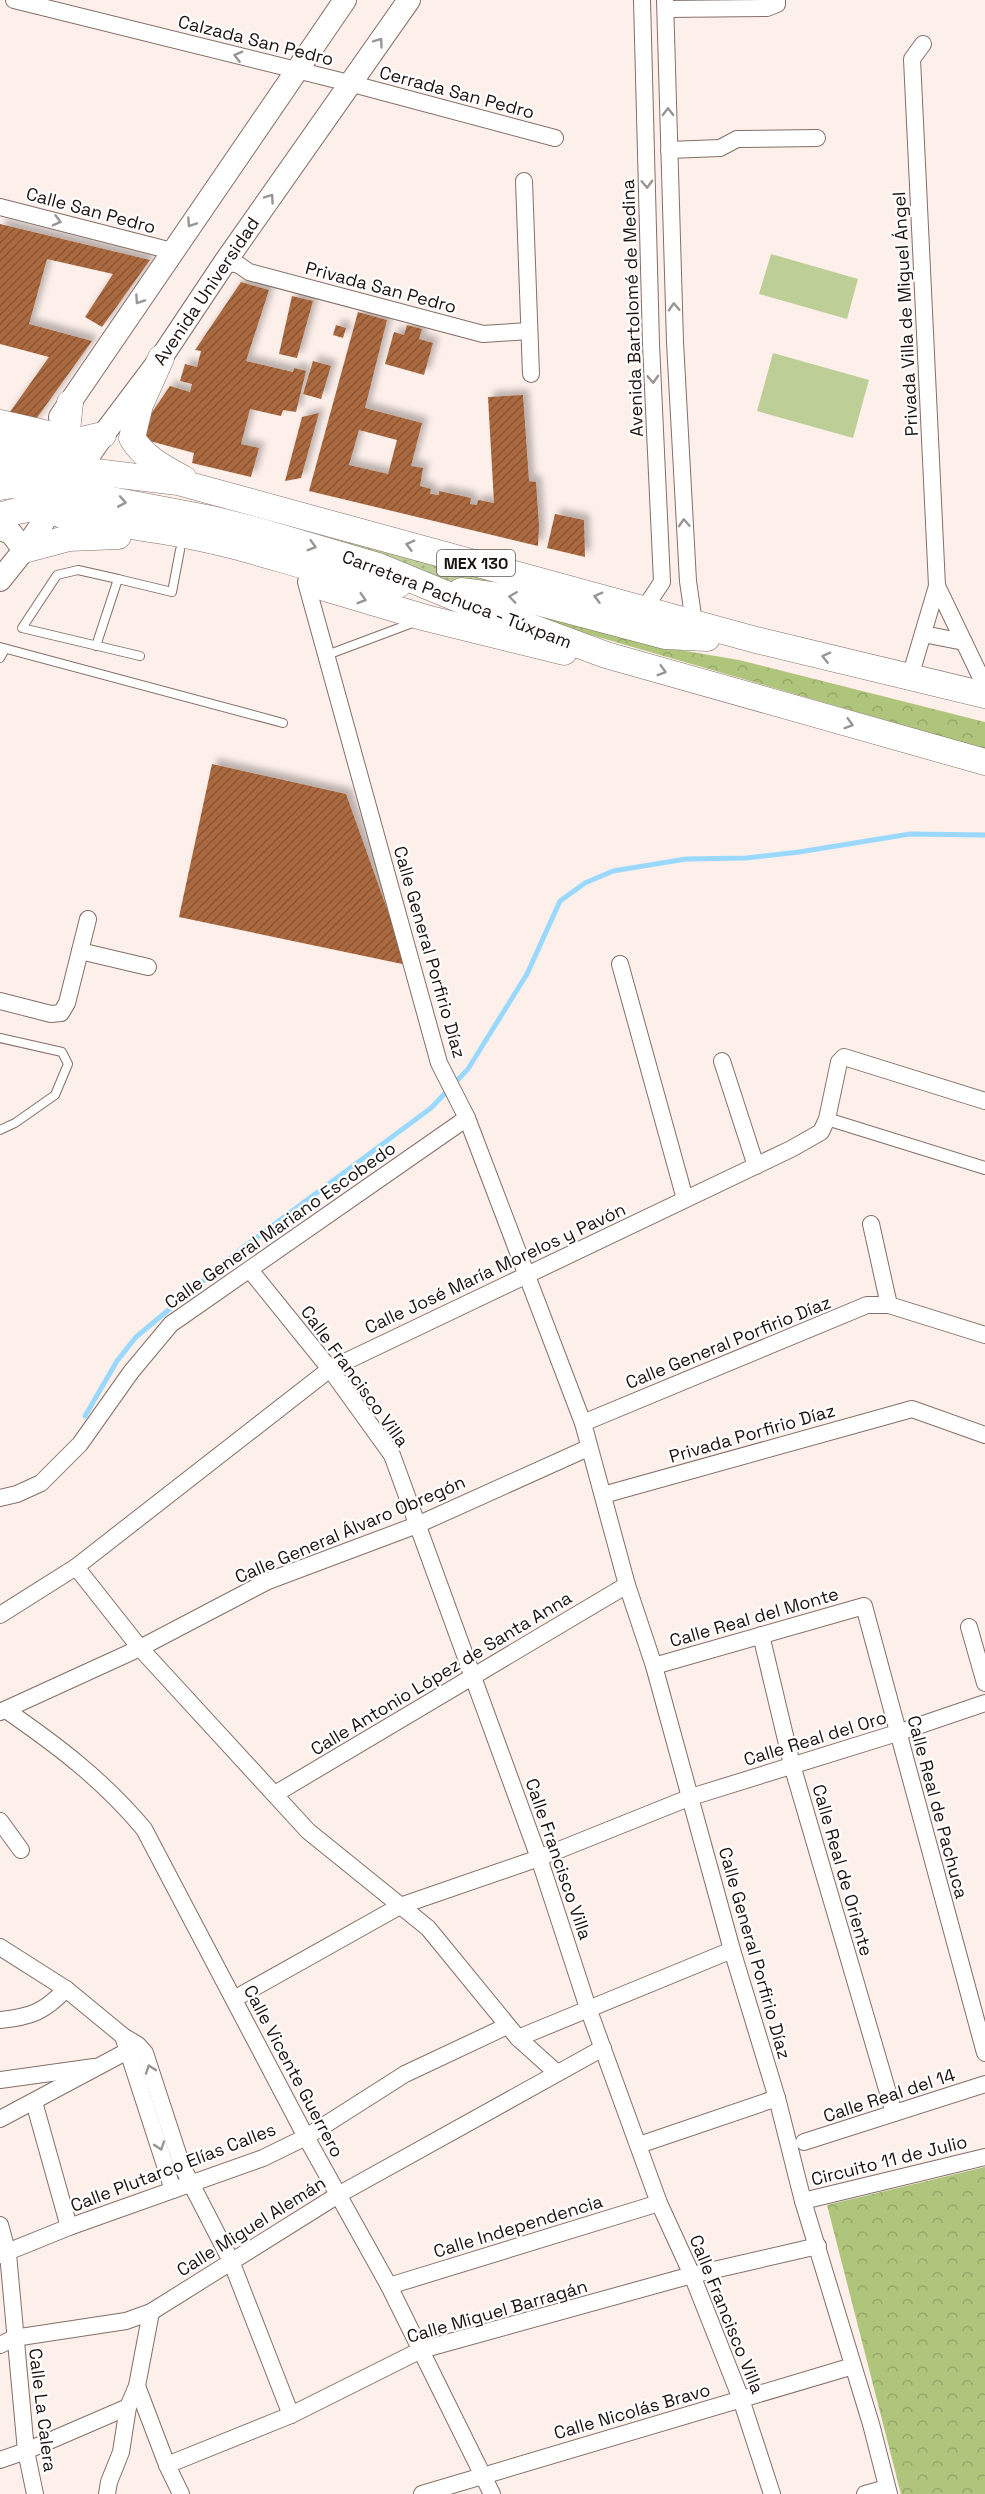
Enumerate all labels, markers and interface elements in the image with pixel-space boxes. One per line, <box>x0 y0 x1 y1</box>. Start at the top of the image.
street label: Calzada San Pedro <box>176 10 336 70</box>
one-way arrow <box>372 37 383 48</box>
one-way arrow <box>234 51 244 63</box>
street label: Cerrada San Pedro <box>377 60 537 124</box>
one-way arrow <box>662 107 674 116</box>
street label: Avenida Bartolomé de Medina <box>616 179 648 437</box>
one-way arrow <box>640 180 653 189</box>
street label: Calle San Pedro <box>24 182 158 238</box>
street label: Privada Villa de Miguel Ángel <box>887 191 923 437</box>
one-way arrow <box>263 193 274 204</box>
street label: Avenida Universidad <box>148 212 264 370</box>
one-way arrow <box>51 214 61 227</box>
one-way arrow <box>187 216 198 227</box>
street label: Privada San Pedro <box>303 256 459 318</box>
one-way arrow <box>135 294 147 304</box>
one-way arrow <box>667 302 680 311</box>
one-way arrow <box>646 375 659 384</box>
one-way arrow <box>117 495 127 508</box>
one-way arrow <box>678 518 691 527</box>
one-way arrow <box>307 539 317 552</box>
one-way arrow <box>405 540 416 552</box>
street label: Carretera Pachuca - Túxpam <box>339 544 575 654</box>
road number: MEX 130 <box>437 550 515 576</box>
one-way arrow <box>593 591 603 604</box>
one-way arrow <box>356 592 367 604</box>
one-way arrow <box>509 592 518 604</box>
one-way arrow <box>821 651 831 664</box>
one-way arrow <box>656 664 667 676</box>
one-way arrow <box>843 717 854 729</box>
street label: Calle General Porfirio Díaz <box>389 843 471 1061</box>
street label: Calle General Mariano Escobedo <box>160 1136 400 1314</box>
street label: Calle José María Morelos y Pavón <box>361 1197 629 1339</box>
street label: Calle General Porfirio Díaz <box>622 1290 834 1394</box>
street label: Calle Francisco Villa <box>296 1301 414 1451</box>
street label: Privada Porfirio Díaz <box>666 1398 838 1468</box>
street label: Calle General Álvaro Obregón <box>231 1470 469 1588</box>
street label: Calle Real del Monte <box>667 1582 841 1652</box>
street label: Calle Antonio López de Santa Anna <box>306 1586 576 1760</box>
street label: Calle Real del Oro <box>741 1705 889 1771</box>
street label: Calle Real de Pachuca <box>902 1713 974 1901</box>
street label: Calle Francisco Villa <box>521 1775 597 1943</box>
street label: Calle Real de Oriente <box>807 1781 879 1959</box>
street label: Calle General Porfirio Díaz <box>714 1844 796 2062</box>
street label: Calle Vicente Guerrero <box>239 1981 349 2161</box>
street label: Calle Real del 14 <box>820 2063 958 2127</box>
one-way arrow <box>144 2064 157 2075</box>
street label: Calle Plutarco Elías Calles <box>67 2117 279 2217</box>
street label: Circuito 11 de Julio <box>809 2129 969 2191</box>
one-way arrow <box>153 2141 166 2151</box>
street label: Calle Miguel Alemán <box>172 2171 330 2281</box>
street label: Calle Independencia <box>431 2189 605 2263</box>
street label: Calle Francisco Villa <box>685 2231 769 2397</box>
street label: Calle Miguel Barragán <box>404 2274 590 2348</box>
street label: Calle La Calera <box>24 2347 62 2473</box>
street label: Calle Nicolás Bravo <box>551 2378 713 2444</box>

